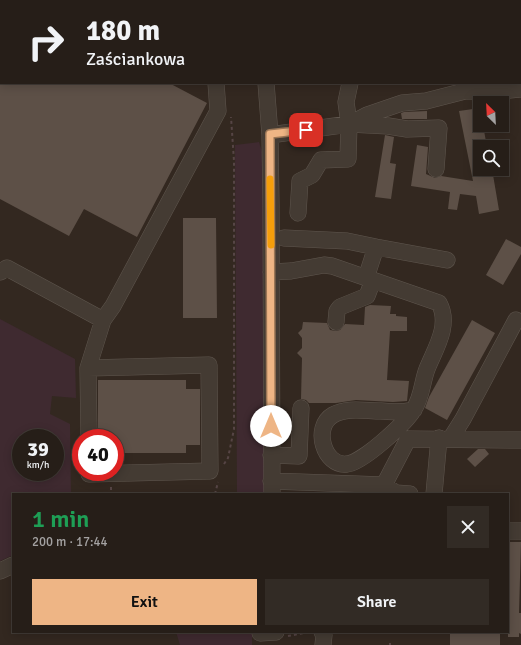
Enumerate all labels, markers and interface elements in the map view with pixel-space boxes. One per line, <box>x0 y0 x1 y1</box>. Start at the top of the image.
text: 180 m <box>86 14 160 48</box>
icon: right <box>20 16 72 68</box>
text: Zaściankowa <box>86 48 185 70</box>
north arrow <box>473 96 509 132</box>
map controls <box>473 96 509 176</box>
pin <box>289 113 323 147</box>
icon: arrive <box>295 119 317 141</box>
button: search <box>473 140 509 176</box>
position arrow <box>250 405 292 447</box>
speed limit sign: 40 <box>72 429 124 481</box>
text: 39 <box>27 437 49 462</box>
text: km/h <box>27 459 49 471</box>
text: 1 min <box>32 504 89 534</box>
button: close <box>447 506 489 548</box>
text: 200 m · 17:44 <box>32 534 108 550</box>
button: Exit <box>32 579 257 625</box>
button: Share <box>265 579 489 625</box>

